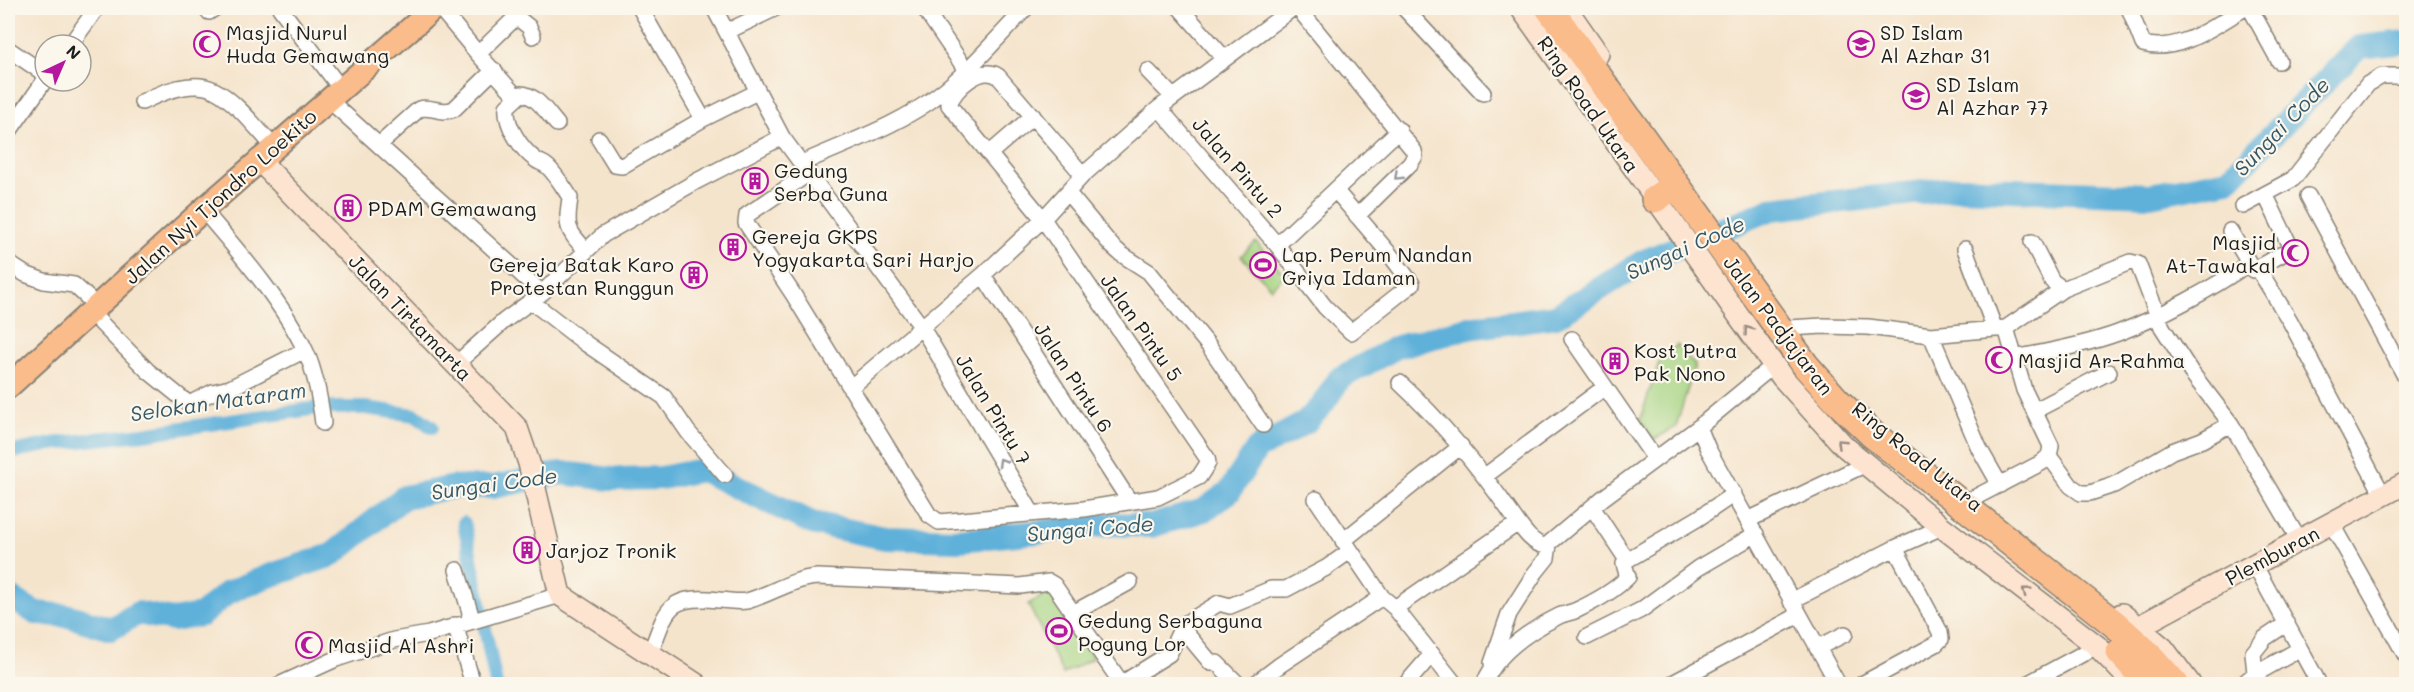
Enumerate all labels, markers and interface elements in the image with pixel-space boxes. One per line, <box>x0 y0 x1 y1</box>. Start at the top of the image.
place label: Masjid Nurul Huda Gemawang <box>226 19 389 68</box>
place label: SD Islam Al Azhar 31 <box>1880 19 1991 68</box>
mosque icon: Masjid Nurul Huda Gemawang <box>192 29 222 59</box>
school or university icon: SD Islam Al Azhar 31 <box>1846 29 1876 59</box>
street label: Ring Road Utara <box>1532 30 1646 178</box>
north arrow <box>33 33 93 93</box>
text: N <box>62 40 85 64</box>
place label: SD Islam Al Azhar 77 <box>1936 71 2049 120</box>
water label: Sungai Code <box>2227 71 2335 181</box>
school or university icon: SD Islam Al Azhar 77 <box>1901 81 1931 111</box>
street label: Jalan Nyi Tjondro Loekito <box>118 103 322 289</box>
street label: Jalan Pintu 2 <box>1187 111 1289 223</box>
place label: Gedung Serba Guna <box>774 157 889 206</box>
building icon: Gedung Serba Guna <box>740 166 770 196</box>
one-way arrow <box>1394 168 1405 179</box>
building icon: PDAM Gemawang <box>333 193 363 223</box>
place label: PDAM Gemawang <box>368 195 536 221</box>
water label: Sungai Code <box>1621 209 1749 285</box>
place label: Gereja GKPS Yogyakarta Sari Harjo <box>752 223 974 272</box>
place label: Masjid At-Tawakal <box>2165 229 2276 278</box>
building icon: Gereja GKPS Yogyakarta Sari Harjo <box>718 232 748 262</box>
mosque icon: Masjid At-Tawakal <box>2280 238 2310 268</box>
place label: Lap. Perum Nandan Griya Idaman <box>1282 241 1472 290</box>
street label: Jalan Tirtamarta <box>344 248 478 386</box>
sports icon: Lap. Perum Nandan Griya Idaman <box>1248 250 1278 280</box>
street label: Jalan Padjajaran <box>1718 250 1840 400</box>
place label: Gereja Batak Karo Protestan Runggun <box>489 251 674 300</box>
building icon: Gereja Batak Karo Protestan Runggun <box>679 260 709 290</box>
street label: Jalan Pintu 5 <box>1095 268 1189 386</box>
street label: Jalan Pintu 6 <box>1029 317 1119 437</box>
one-way arrow <box>1745 325 1756 336</box>
place label: Kost Putra Pak Nono <box>1634 337 1737 386</box>
mosque icon: Masjid Ar-Rahma <box>1984 345 2014 375</box>
building icon: Kost Putra Pak Nono <box>1600 346 1630 376</box>
place label: Masjid Ar-Rahma <box>2018 347 2185 373</box>
street label: Jalan Pintu 7 <box>951 349 1037 469</box>
water label: Selokan Mataram <box>128 375 308 427</box>
street label: Ring Road Utara <box>1847 395 1989 517</box>
one-way arrow <box>1838 439 1849 450</box>
one-way arrow <box>998 458 1010 468</box>
water label: Sungai Code <box>429 461 559 505</box>
water label: Sungai Code <box>1026 509 1154 547</box>
street label: Plemburan <box>2221 519 2323 591</box>
building icon: Jarjoz Tronik <box>512 535 542 565</box>
place label: Jarjoz Tronik <box>546 537 676 563</box>
one-way arrow <box>2021 587 2032 598</box>
place label: Gedung Serbaguna Pogung Lor <box>1078 607 1263 656</box>
sports icon: Gedung Serbaguna Pogung Lor <box>1044 616 1074 646</box>
mosque icon: Masjid Al Ashri <box>294 630 324 660</box>
place label: Masjid Al Ashri <box>328 632 474 658</box>

